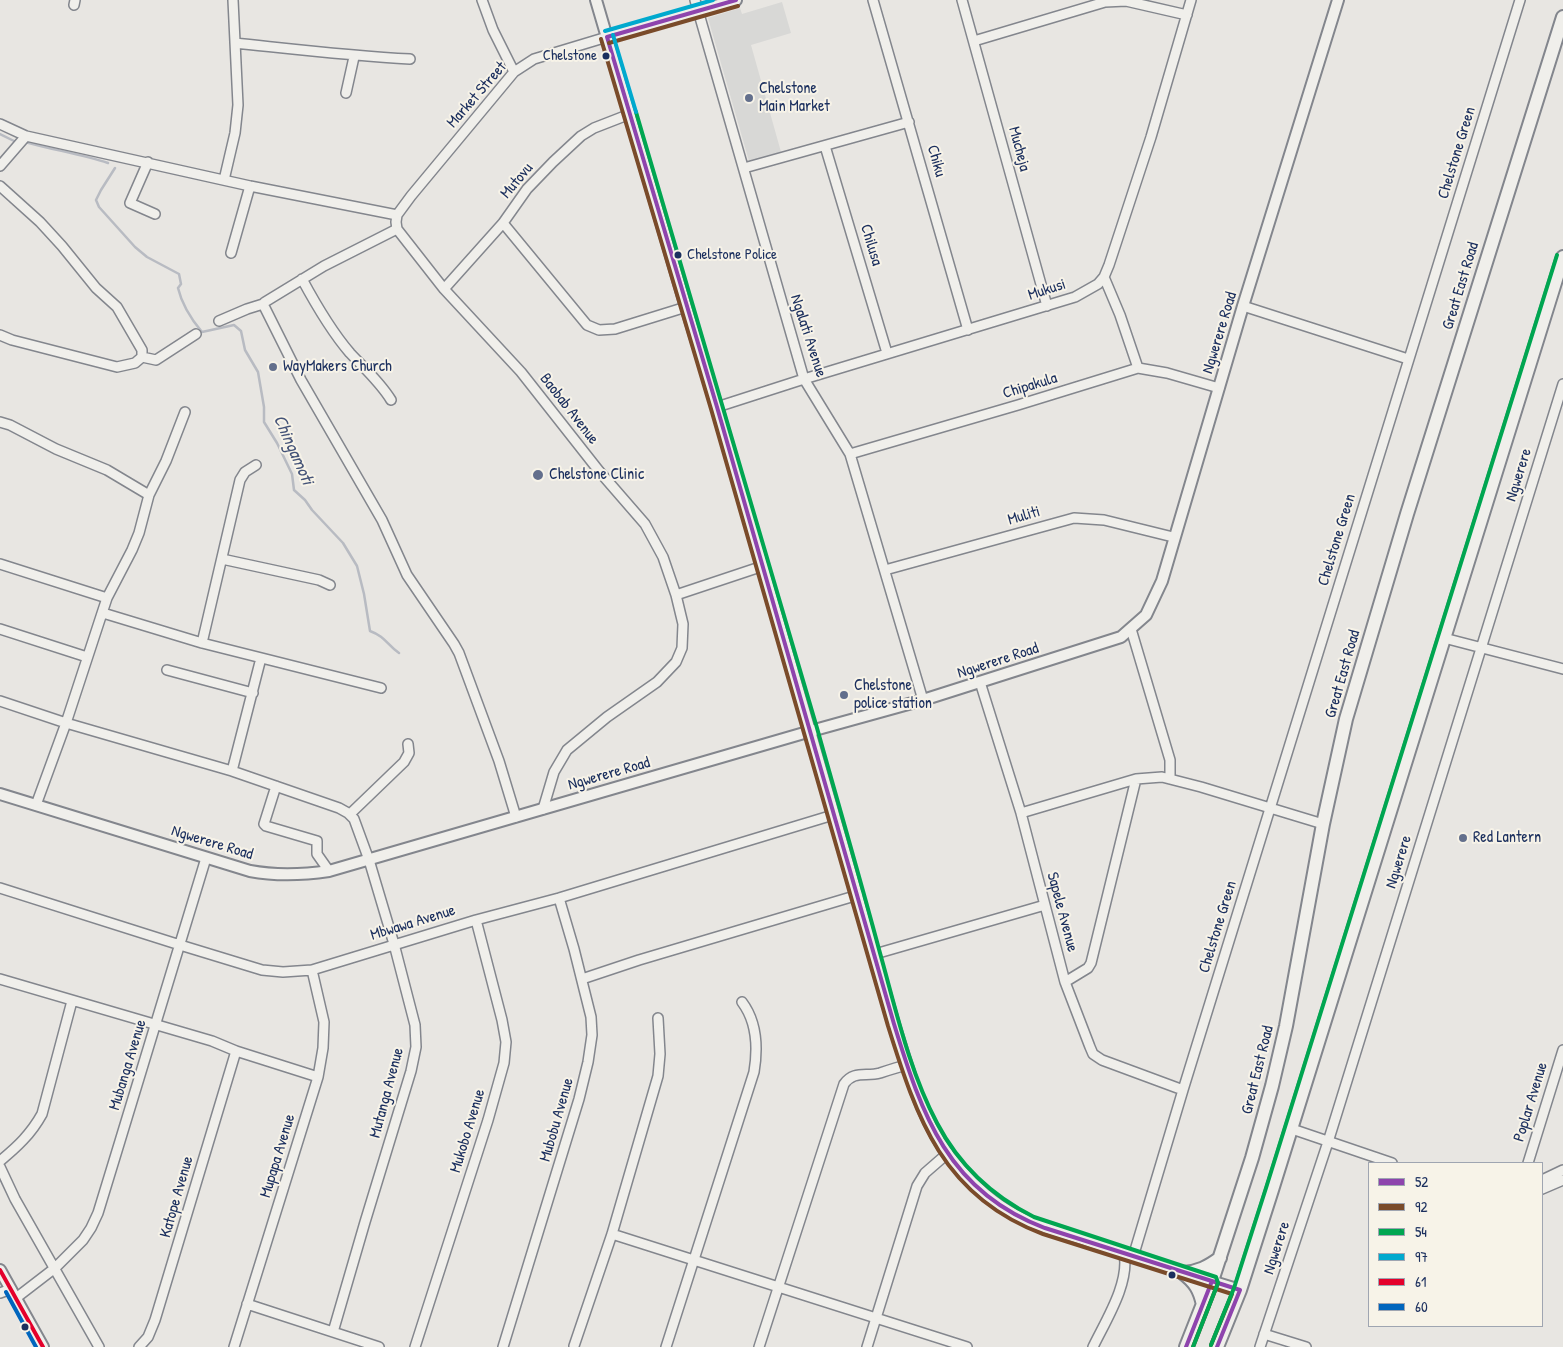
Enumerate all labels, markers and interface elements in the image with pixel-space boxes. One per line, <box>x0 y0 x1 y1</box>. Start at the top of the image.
place label: Chelstone <box>543 47 597 65</box>
marker: Chelstone <box>601 51 611 61</box>
street label: Market Street <box>443 58 511 132</box>
place label: Chelstone Main Market <box>759 79 830 117</box>
marker: Chelstone Main Market <box>743 92 755 104</box>
street label: Chelstone Green <box>1434 105 1480 201</box>
street label: Mucheja <box>1004 125 1034 173</box>
street label: Chiku <box>922 143 950 179</box>
street label: Mutovu <box>497 159 537 203</box>
street label: Chilusa <box>856 222 886 268</box>
street label: Great East Road <box>1439 240 1483 332</box>
place label: Chelstone Police <box>687 246 777 264</box>
marker: Chelstone Police <box>673 250 683 260</box>
street label: Mukusi <box>1026 275 1068 305</box>
street label: Ngwerere Road <box>1198 290 1242 376</box>
street label: Ngalati Avenue <box>786 292 830 380</box>
place label: WayMakers Church <box>283 357 392 377</box>
marker: WayMakers Church <box>267 361 279 373</box>
street label: Chipakula <box>1001 369 1059 403</box>
street label: Baobab Avenue <box>535 370 603 448</box>
water label: Chingamoti <box>268 412 318 488</box>
street label: Ngwerere <box>1502 446 1536 504</box>
place label: Chelstone Clinic <box>549 465 644 485</box>
marker: Chelstone Clinic <box>531 468 545 482</box>
street label: Chelstone Green <box>1314 492 1360 588</box>
street label: Muliti <box>1006 502 1042 530</box>
street label: Great East Road <box>1321 628 1365 720</box>
street label: Ngwerere Road <box>955 639 1041 683</box>
place label: Chelstone police station <box>854 676 932 714</box>
marker: Chelstone police station <box>838 689 850 701</box>
street label: Ngwerere Road <box>566 753 652 795</box>
street label: Ngwerere Road <box>169 821 255 865</box>
place label: Red Lantern <box>1473 828 1541 848</box>
marker: Red Lantern <box>1457 832 1469 844</box>
street label: Ngwerere <box>1382 833 1416 891</box>
street label: Sapele Avenue <box>1042 870 1082 954</box>
street label: Chelstone Green <box>1195 879 1241 975</box>
street label: Mbwawa Avenue <box>368 901 458 945</box>
street label: Mubanga Avenue <box>105 1017 151 1113</box>
street label: Great East Road <box>1238 1024 1278 1116</box>
street label: Mutanga Avenue <box>366 1046 408 1140</box>
street label: Poplar Avenue <box>1510 1060 1552 1144</box>
street label: Mubobu Avenue <box>536 1076 578 1164</box>
street label: Mukobo Avenue <box>446 1087 490 1175</box>
street label: Mupapa Avenue <box>256 1112 300 1200</box>
street label: Katope Avenue <box>156 1154 198 1240</box>
legend <box>1368 1162 1543 1327</box>
text: 52 <box>1415 1171 1428 1192</box>
text: 92 <box>1415 1196 1428 1217</box>
street label: Ngwerere <box>1259 1219 1295 1277</box>
text: 54 <box>1415 1221 1427 1242</box>
text: 97 <box>1415 1246 1428 1267</box>
unlabelled marker <box>1167 1270 1177 1280</box>
text: 61 <box>1415 1271 1426 1292</box>
text: 60 <box>1415 1296 1428 1317</box>
unlabelled marker <box>20 1322 30 1332</box>

